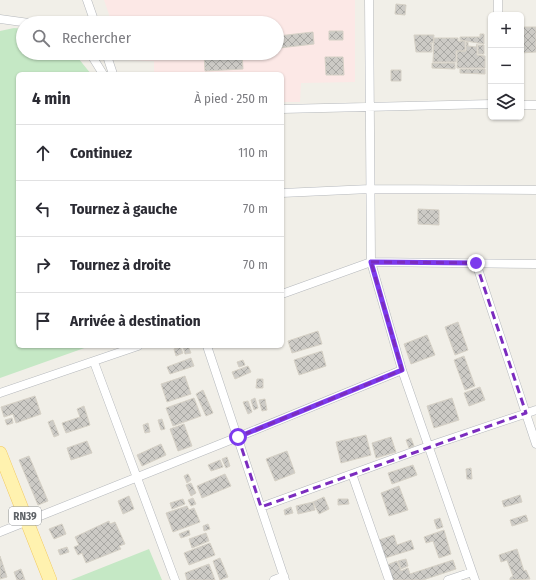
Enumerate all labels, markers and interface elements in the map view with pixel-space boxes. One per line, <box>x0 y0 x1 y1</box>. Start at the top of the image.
map controls <box>488 12 524 120</box>
button: + <box>488 12 524 48</box>
search box <box>16 16 284 60</box>
icon: search <box>30 27 52 49</box>
text: Rechercher <box>62 29 131 47</box>
button: − <box>488 48 524 84</box>
button: layers <box>488 84 524 120</box>
text: 4 min <box>32 88 71 109</box>
text: À pied · 250 m <box>194 91 268 106</box>
icon: ahead <box>32 142 54 164</box>
text: Continuez <box>70 144 132 162</box>
text: 110 m <box>238 145 268 160</box>
icon: left <box>32 198 54 220</box>
text: Tournez à gauche <box>70 200 177 218</box>
text: 70 m <box>243 201 268 216</box>
icon: right <box>32 254 54 276</box>
route end <box>467 254 485 272</box>
text: Tournez à droite <box>70 256 171 274</box>
text: 70 m <box>243 257 268 272</box>
icon: arrive <box>32 310 54 332</box>
text: Arrivée à destination <box>70 312 201 330</box>
route start <box>229 428 247 446</box>
road number: RN39 <box>9 507 41 525</box>

